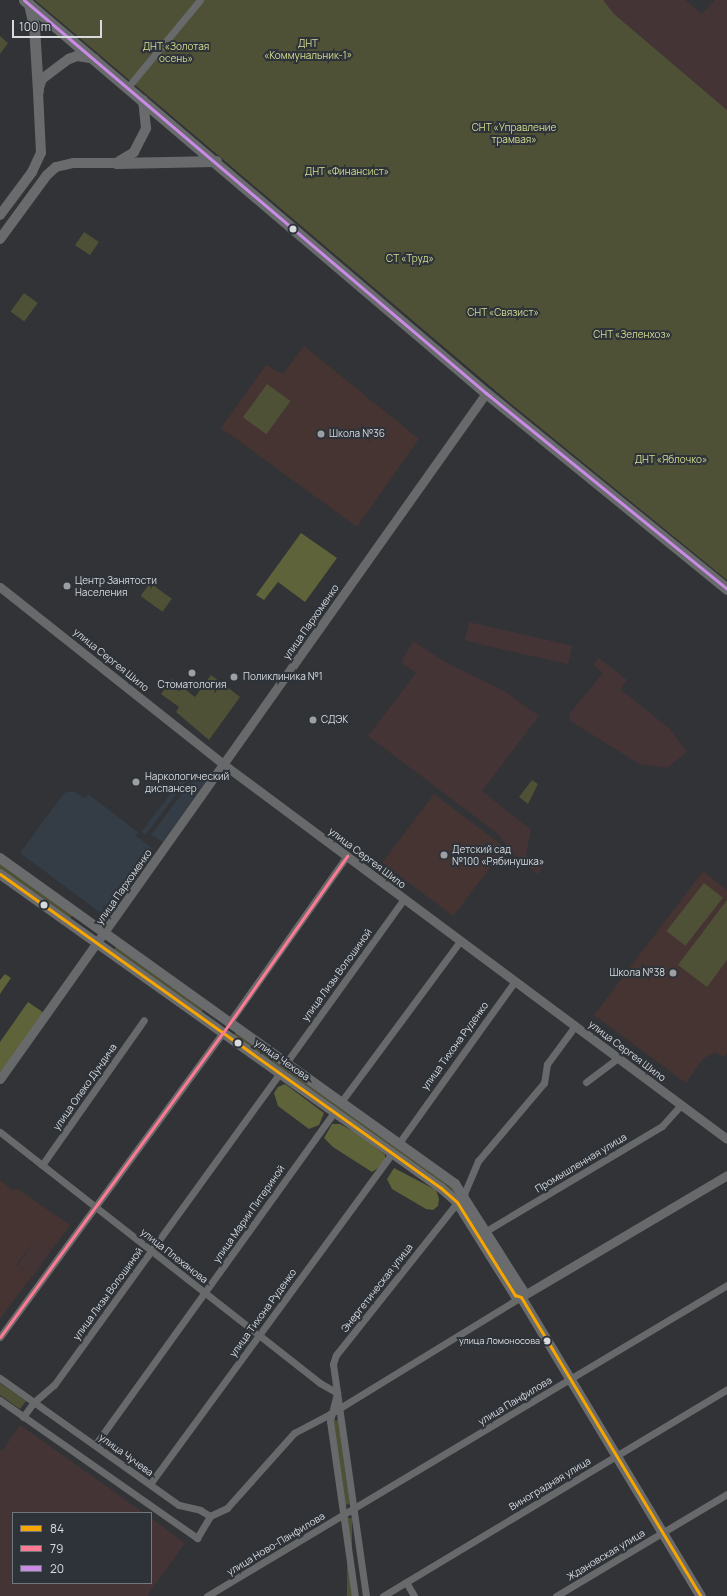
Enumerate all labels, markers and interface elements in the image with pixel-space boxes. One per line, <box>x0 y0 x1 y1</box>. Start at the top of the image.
scale bar <box>14 12 104 38</box>
text: 100 m <box>19 18 51 35</box>
park label: ДНТ «Коммунальник-1» <box>264 37 352 60</box>
park label: ДНТ «Золотая осень» <box>143 40 209 64</box>
park label: СНТ «Управление трамвая» <box>472 121 556 144</box>
park label: ДНТ «Финансист» <box>305 166 389 178</box>
unlabelled marker <box>288 224 298 234</box>
park label: СТ «Труд» <box>386 253 434 265</box>
park label: СНТ «Связист» <box>467 307 539 319</box>
park label: СНТ «Зеленхоз» <box>593 329 671 341</box>
place label: Школа №36 <box>329 428 385 440</box>
marker: Школа №36 <box>316 429 326 439</box>
park label: ДНТ «Яблочко» <box>635 454 707 466</box>
place label: Центр Занятости Населения <box>75 574 157 598</box>
marker: Центр Занятости Населения <box>62 581 72 591</box>
street label: улица Пархоменко <box>281 582 341 662</box>
street label: улица Сергея Шило <box>71 626 151 694</box>
marker: Стоматология <box>187 668 197 678</box>
marker: Поликлиника №1 <box>228 671 240 683</box>
place label: Поликлиника №1 <box>243 671 323 683</box>
place label: Стоматология <box>158 679 226 691</box>
place label: СДЭК <box>321 714 348 726</box>
marker: СДЭК <box>308 715 318 725</box>
place label: Наркологический диспансер <box>145 770 229 794</box>
marker: Наркологический диспансер <box>130 776 142 788</box>
street label: улица Сергея Шило <box>326 825 408 891</box>
place label: Детский сад №100 «Рябинушка» <box>452 843 544 866</box>
street label: улица Пархоменко <box>94 847 154 927</box>
marker: Детский сад №100 «Рябинушка» <box>439 850 449 860</box>
unlabelled marker <box>39 900 49 910</box>
street label: улица Лизы Волошиной <box>299 926 375 1024</box>
place label: Школа №38 <box>609 967 665 979</box>
marker: Школа №38 <box>668 968 678 978</box>
street label: улица Тихона Руденко <box>419 1000 491 1092</box>
street label: улица Сергея Шило <box>586 1018 668 1084</box>
street label: улица Чехова <box>252 1037 312 1083</box>
unlabelled marker <box>233 1038 243 1048</box>
street label: улица Олеко Дундича <box>51 1041 119 1133</box>
street label: Промышленная улица <box>533 1131 629 1195</box>
street label: улица Марии Питериной <box>211 1163 287 1265</box>
street label: улица Плеханова <box>138 1226 210 1286</box>
street label: Энергетическая улица <box>339 1241 415 1335</box>
street label: улица Лизы Волошиной <box>70 1245 146 1343</box>
street label: улица Тихона Руденко <box>227 1267 299 1359</box>
place label: улица Ломоносова <box>459 1336 540 1346</box>
marker: улица Ломоносова <box>542 1336 552 1346</box>
street label: улица Панфилова <box>476 1374 554 1428</box>
street label: улица Чучева <box>97 1431 155 1479</box>
street label: Виноградная улица <box>507 1455 593 1513</box>
street label: улица Ново-Панфилова <box>225 1510 327 1578</box>
legend <box>12 1512 152 1584</box>
text: 84 <box>50 1520 64 1537</box>
street label: Ждановская улица <box>565 1527 647 1583</box>
text: 79 <box>50 1540 63 1557</box>
text: 20 <box>50 1560 64 1577</box>

